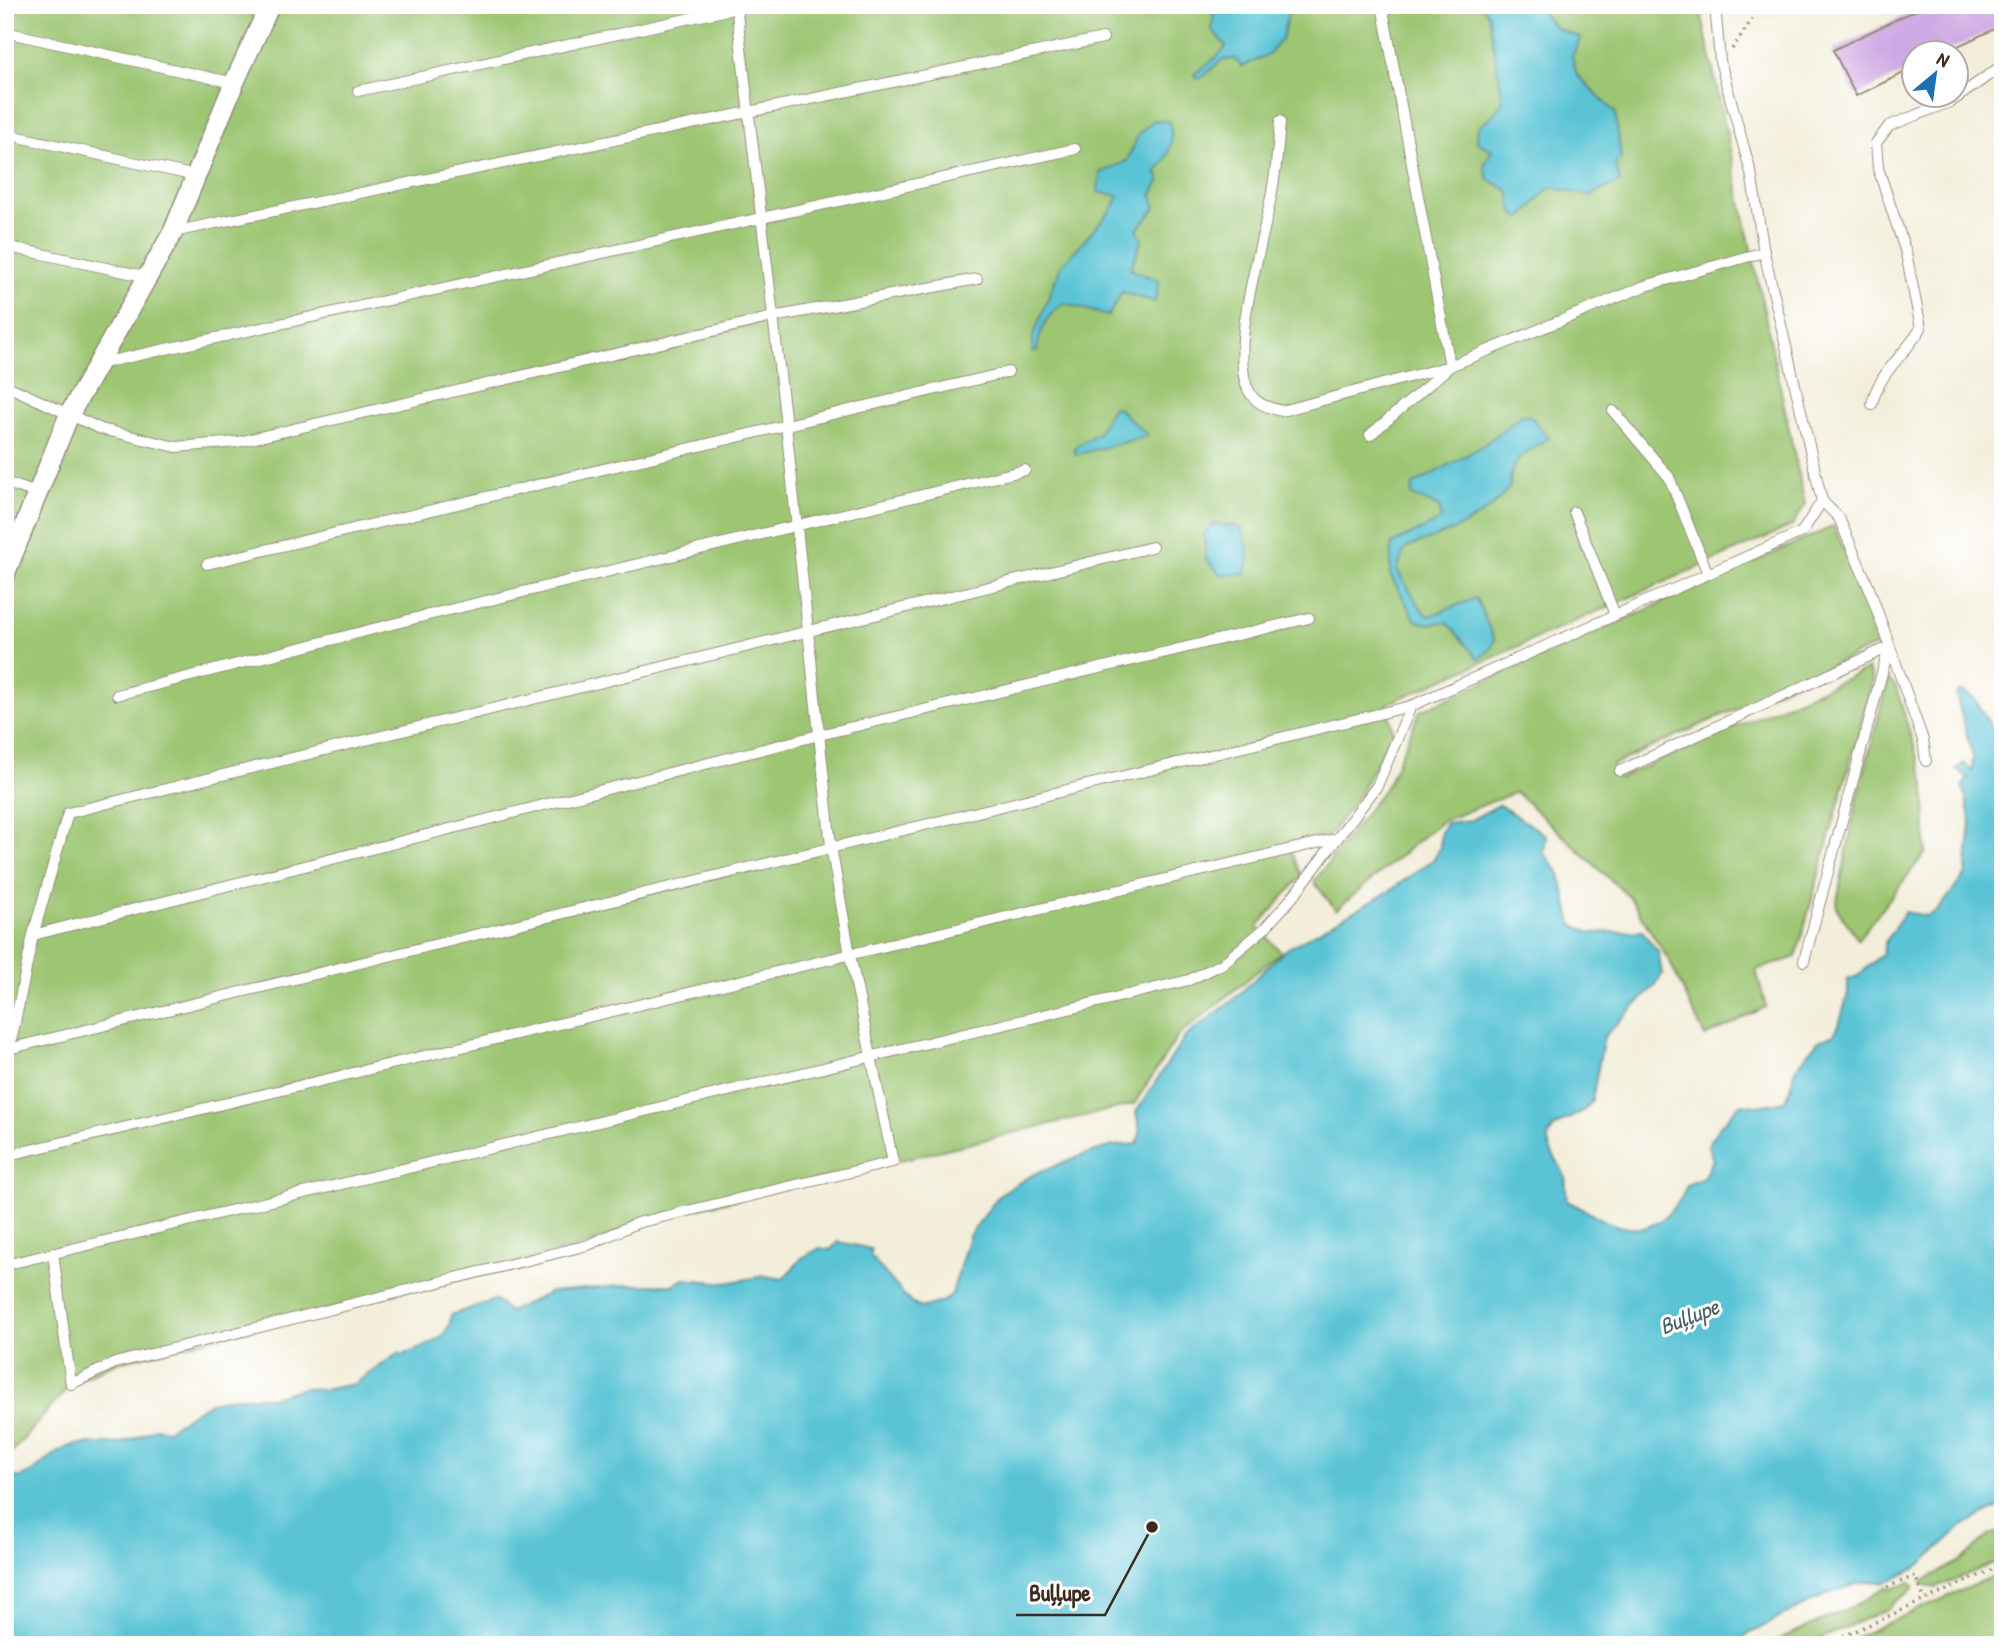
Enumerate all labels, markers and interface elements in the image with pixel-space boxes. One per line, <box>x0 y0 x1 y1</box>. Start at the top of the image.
north arrow <box>1899 38 1969 108</box>
text: N <box>1933 45 1954 73</box>
water label: Buļļupe <box>1655 1290 1724 1342</box>
callout: Buļļupe <box>1016 1571 1105 1615</box>
text: Buļļupe <box>1029 1577 1091 1609</box>

